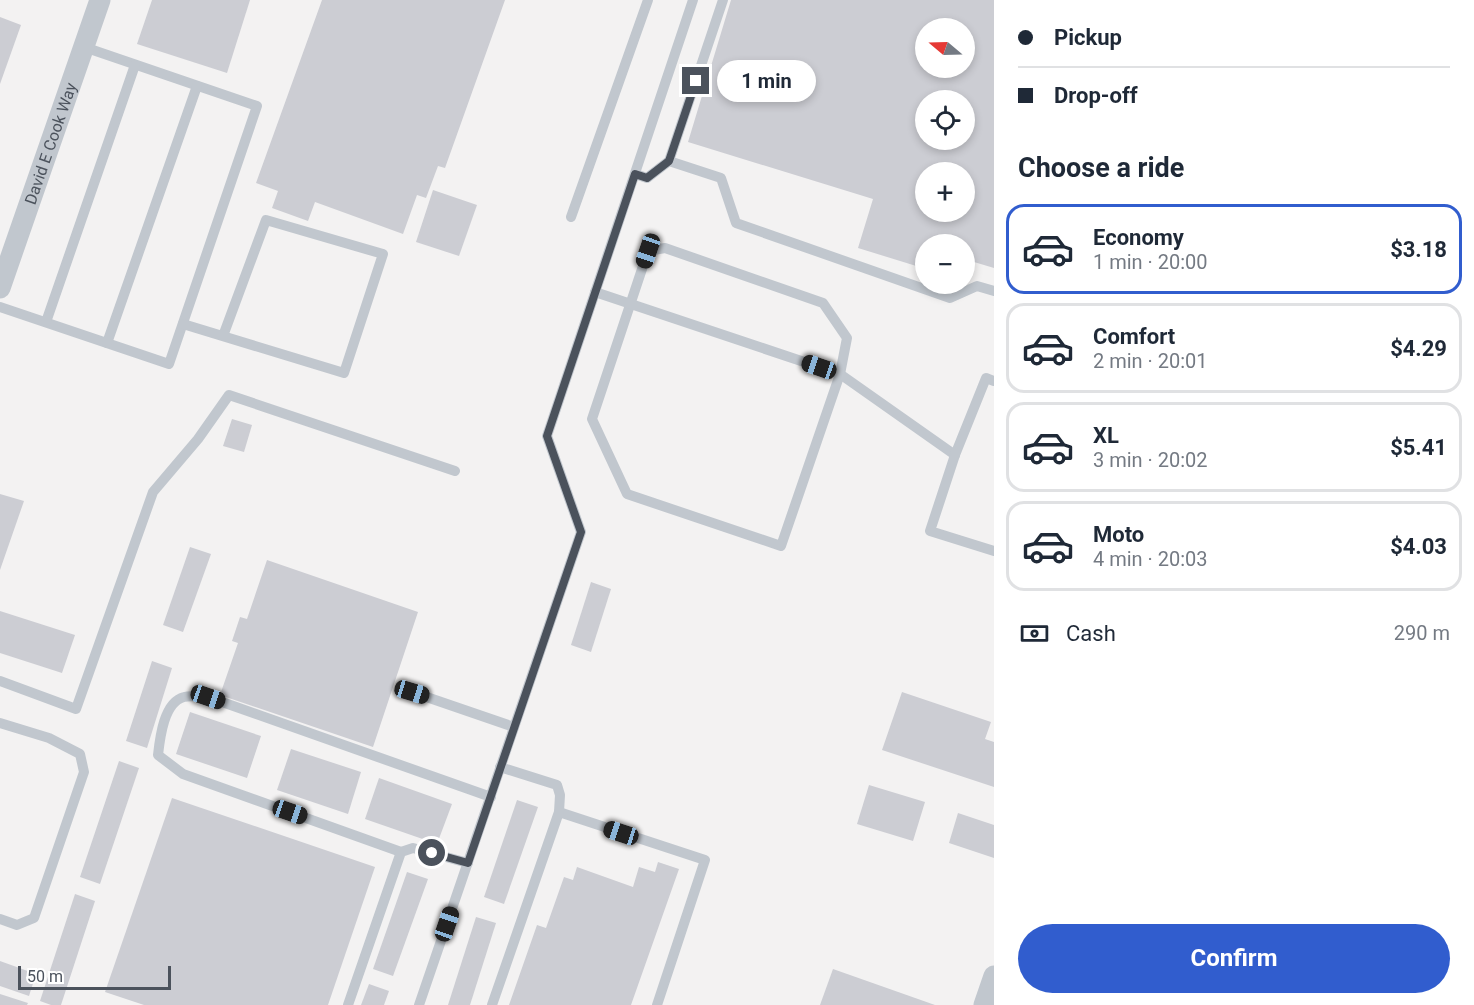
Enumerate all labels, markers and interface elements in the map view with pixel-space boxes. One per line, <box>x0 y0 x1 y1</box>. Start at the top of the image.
north arrow <box>915 18 975 78</box>
map controls <box>915 18 975 294</box>
text: Pickup <box>1054 25 1122 50</box>
callout: 1 min <box>717 60 816 102</box>
route end <box>682 67 709 94</box>
text: 1 min <box>741 69 792 93</box>
street label: David E Cook Way <box>21 80 81 207</box>
text: Drop-off <box>1054 83 1138 108</box>
button: locate <box>915 90 975 150</box>
text: Choose a ride <box>1018 152 1184 184</box>
button: + <box>915 162 975 222</box>
icon: car <box>1021 222 1075 276</box>
text: Economy <box>1093 225 1184 250</box>
car <box>634 231 662 271</box>
button: − <box>915 234 975 294</box>
text: $3.18 <box>1390 237 1447 262</box>
text: 1 min · 20:00 <box>1093 250 1208 274</box>
icon: car <box>1021 321 1075 375</box>
text: Comfort <box>1093 324 1175 349</box>
text: $4.29 <box>1390 336 1447 361</box>
text: 2 min · 20:01 <box>1093 349 1208 373</box>
car <box>799 353 839 381</box>
icon: car <box>1021 420 1075 474</box>
text: XL <box>1093 423 1119 448</box>
text: $5.41 <box>1390 435 1447 460</box>
text: 3 min · 20:02 <box>1093 448 1208 472</box>
icon: car <box>1021 519 1075 573</box>
text: Moto <box>1093 522 1144 547</box>
text: $4.03 <box>1390 534 1447 559</box>
text: 4 min · 20:03 <box>1093 547 1208 571</box>
icon: cash <box>1018 617 1051 650</box>
text: Cash <box>1066 621 1116 646</box>
text: 290 m <box>1394 621 1450 645</box>
car <box>392 678 432 706</box>
car <box>188 683 228 711</box>
car <box>270 798 310 826</box>
car <box>601 819 641 847</box>
route start <box>418 839 445 866</box>
car <box>433 904 461 944</box>
button: Confirm <box>1018 924 1450 993</box>
scale bar <box>18 963 171 990</box>
text: 50 m <box>27 967 63 986</box>

